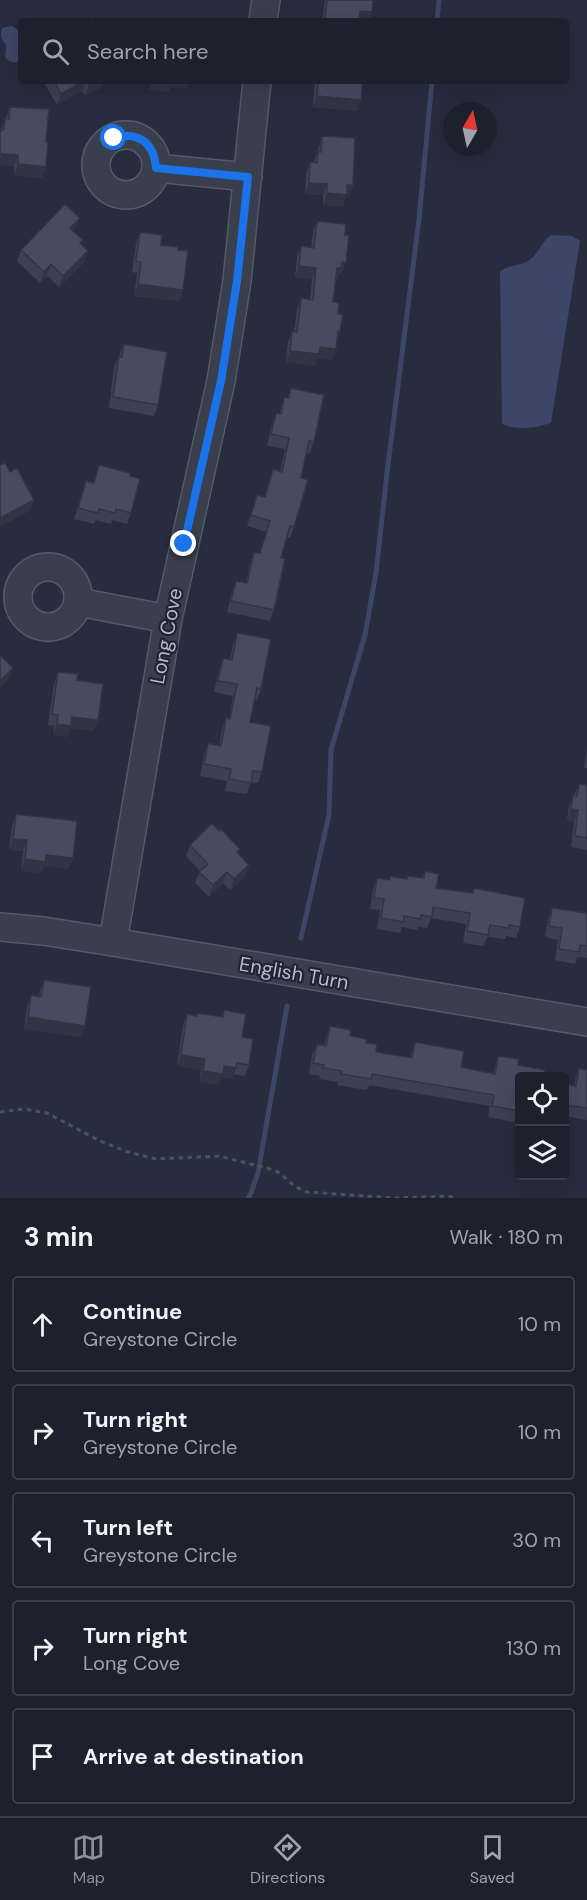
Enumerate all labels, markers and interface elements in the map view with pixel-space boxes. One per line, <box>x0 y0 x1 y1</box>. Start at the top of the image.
search box <box>18 18 569 84</box>
icon: search <box>39 35 72 68</box>
text: Search here <box>87 37 208 66</box>
north arrow <box>443 102 497 156</box>
route start <box>100 124 126 150</box>
route end <box>170 530 196 556</box>
street label: Long Cove <box>144 586 188 686</box>
street label: English Turn <box>237 951 351 995</box>
map controls <box>515 1072 569 1180</box>
button: locate <box>515 1072 569 1126</box>
button: layers <box>515 1126 569 1180</box>
text: 3 min <box>24 1220 93 1254</box>
text: Walk · 180 m <box>449 1224 563 1250</box>
text: Continue <box>83 1297 182 1326</box>
icon: ahead <box>26 1308 59 1341</box>
text: 10 m <box>518 1311 561 1337</box>
text: Greystone Circle <box>83 1326 237 1352</box>
text: Turn right <box>83 1405 188 1434</box>
icon: right <box>26 1416 59 1449</box>
text: 10 m <box>518 1419 561 1445</box>
text: Greystone Circle <box>83 1434 237 1460</box>
text: Turn left <box>83 1513 173 1542</box>
icon: left <box>26 1524 59 1557</box>
text: 30 m <box>512 1527 561 1553</box>
text: Greystone Circle <box>83 1542 237 1568</box>
text: Turn right <box>83 1621 188 1650</box>
icon: right <box>26 1632 59 1665</box>
text: 130 m <box>506 1635 561 1661</box>
text: Long Cove <box>83 1650 180 1676</box>
icon: arrive <box>26 1740 59 1773</box>
text: Arrive at destination <box>83 1742 304 1771</box>
tab: Map <box>72 1831 105 1888</box>
tab: Directions <box>250 1831 325 1888</box>
tab: Saved <box>470 1831 515 1888</box>

